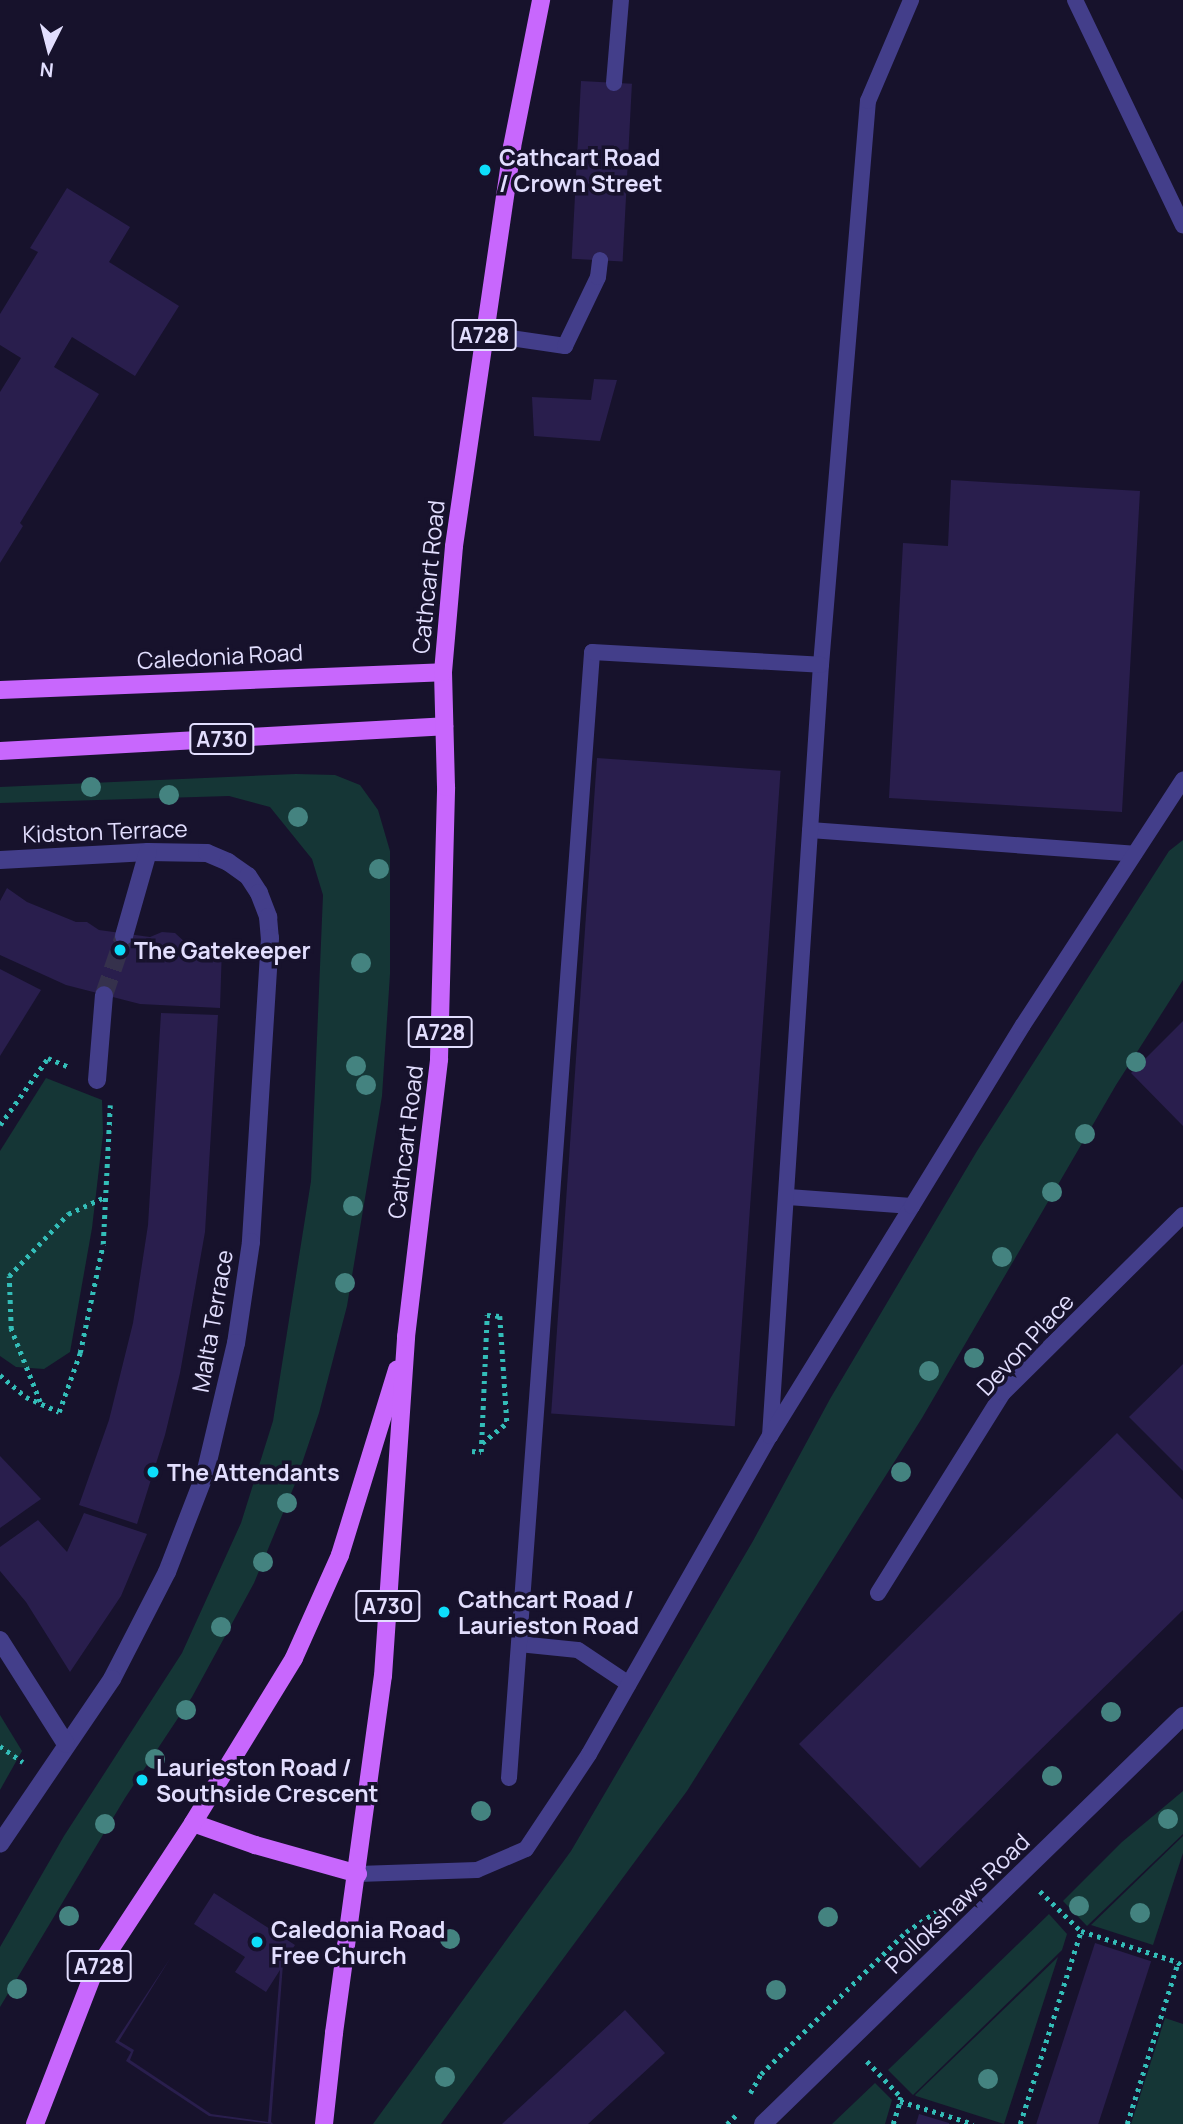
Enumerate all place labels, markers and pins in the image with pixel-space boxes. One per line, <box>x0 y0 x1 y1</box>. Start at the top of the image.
place label: Cathcart Road / Crown Street <box>499 143 662 197</box>
marker: Cathcart Road / Crown Street <box>477 162 493 178</box>
place label: The Gatekeeper <box>134 936 311 964</box>
marker: The Gatekeeper <box>112 942 128 958</box>
place label: The Attendants <box>167 1458 340 1486</box>
marker: The Attendants <box>145 1464 161 1480</box>
place label: Cathcart Road / Laurieston Road <box>458 1585 639 1639</box>
marker: Cathcart Road / Laurieston Road <box>436 1604 452 1620</box>
place label: Laurieston Road / Southside Crescent <box>156 1753 379 1807</box>
marker: Laurieston Road / Southside Crescent <box>134 1772 150 1788</box>
place label: Caledonia Road Free Church <box>271 1915 445 1969</box>
marker: Caledonia Road Free Church <box>249 1934 265 1950</box>

